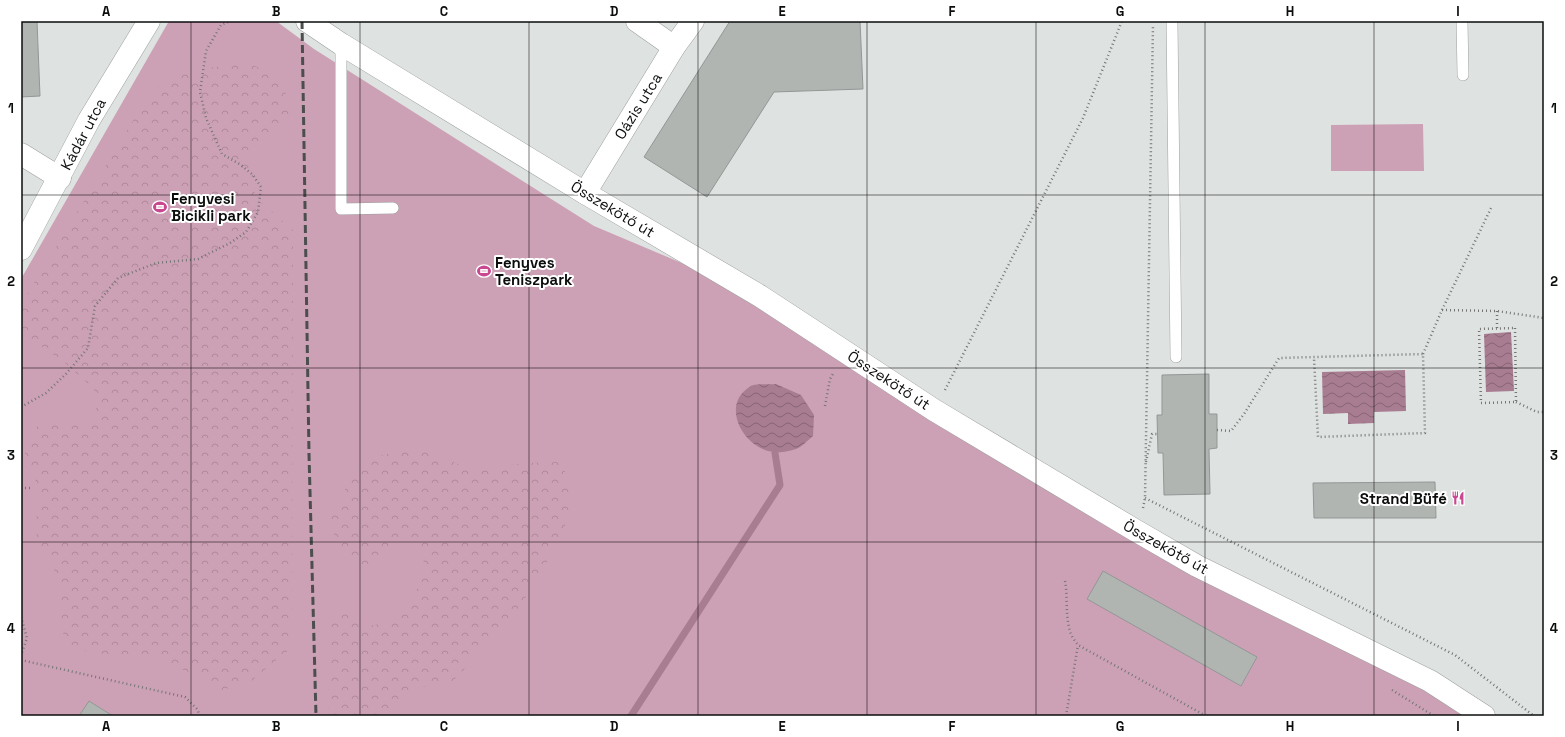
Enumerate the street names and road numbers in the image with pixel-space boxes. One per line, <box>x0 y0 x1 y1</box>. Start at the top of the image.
street label: Oázis utca <box>610 69 666 143</box>
street label: Kádár utca <box>56 94 110 173</box>
street label: Összekötő út <box>567 176 659 242</box>
street label: Összekötő út <box>844 346 934 414</box>
street label: Összekötő út <box>1120 516 1212 578</box>

